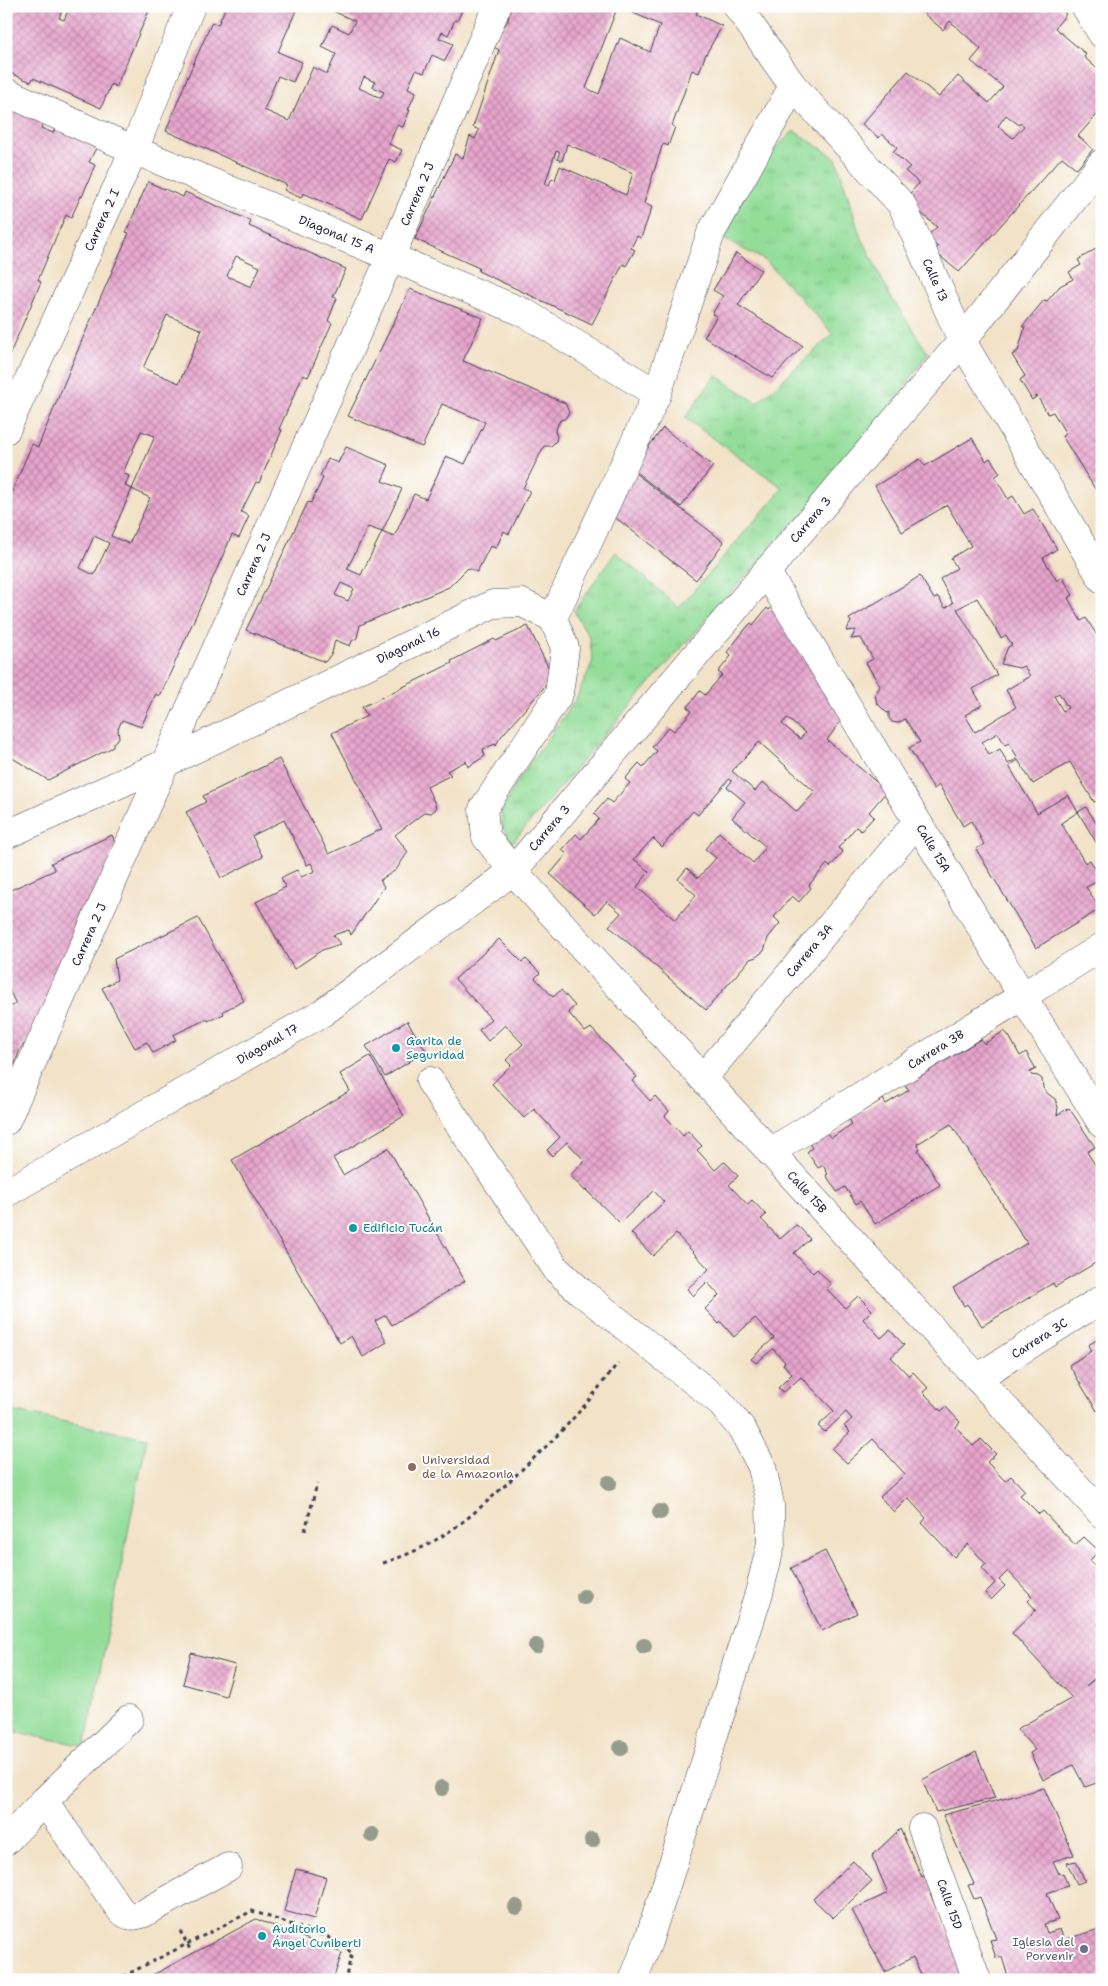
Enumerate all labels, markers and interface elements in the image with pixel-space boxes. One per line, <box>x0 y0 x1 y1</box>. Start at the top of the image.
street label: Carrera 2 J <box>397 160 438 228</box>
street label: Carrera 2 I <box>81 186 123 254</box>
street label: Diagonal 15 A <box>296 212 377 257</box>
street label: Calle 13 <box>919 256 952 304</box>
street label: Carrera 3 <box>786 493 835 546</box>
street label: Carrera 2 J <box>233 531 275 599</box>
street label: Diagonal 16 <box>374 623 443 667</box>
street label: Carrera 3 <box>525 801 574 855</box>
street label: Calle 15A <box>913 821 954 876</box>
street label: Carrera 2 J <box>68 901 110 969</box>
street label: Carrera 3A <box>783 920 837 981</box>
street label: Diagonal 17 <box>234 1020 301 1068</box>
street label: Carrera 3B <box>905 1026 967 1073</box>
place label: Garita de Seguridad <box>406 1033 465 1063</box>
marker: Garita de Seguridad <box>390 1042 402 1054</box>
street label: Calle 15B <box>784 1167 831 1217</box>
place label: Edificio Tucán <box>363 1220 443 1236</box>
marker: Edificio Tucán <box>347 1222 359 1234</box>
street label: Carrera 3C <box>1008 1315 1071 1362</box>
place label: Universidad de la Amazonia <box>422 1452 514 1482</box>
marker: Universidad de la Amazonia <box>406 1461 418 1473</box>
street label: Calle 15D <box>933 1877 966 1932</box>
place label: Auditorio Ángel Cuniberti <box>272 1921 361 1951</box>
marker: Auditorio Ángel Cuniberti <box>256 1930 268 1942</box>
place label: Iglesia del Porvenir <box>1012 1934 1074 1964</box>
marker: Iglesia del Porvenir <box>1078 1943 1090 1955</box>

